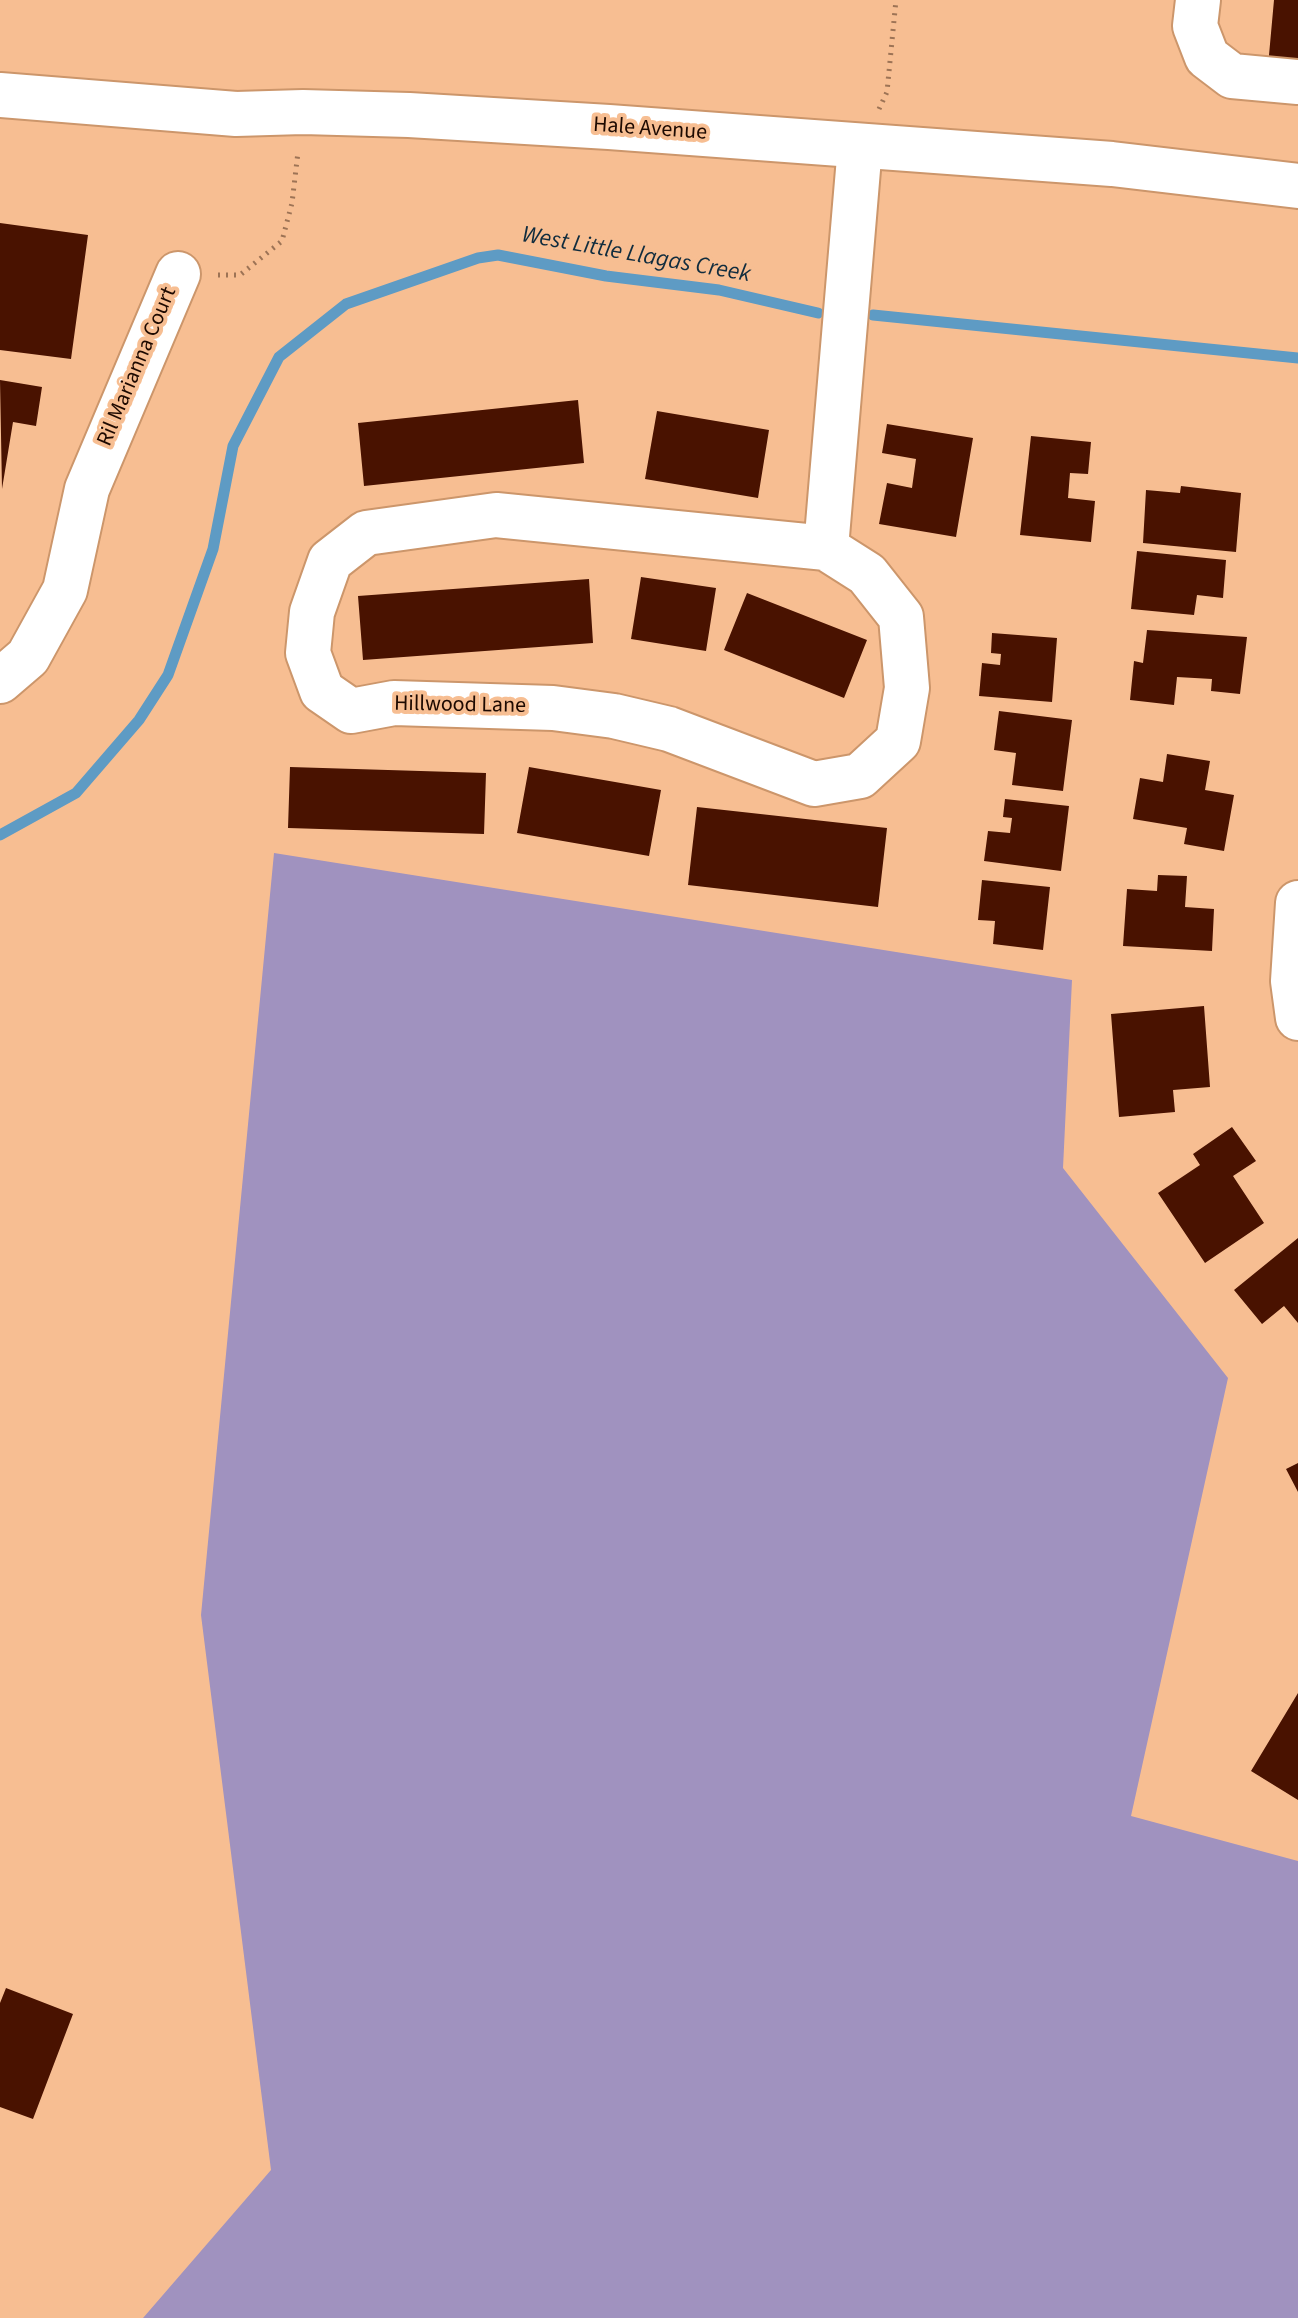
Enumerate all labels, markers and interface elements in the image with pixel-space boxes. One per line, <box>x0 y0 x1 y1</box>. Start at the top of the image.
street label: Hale Avenue <box>592 113 708 147</box>
water label: West Little Llagas Creek <box>519 222 753 290</box>
street label: Ril Marianna Court <box>93 283 183 451</box>
street label: Hillwood Lane <box>394 692 526 720</box>

